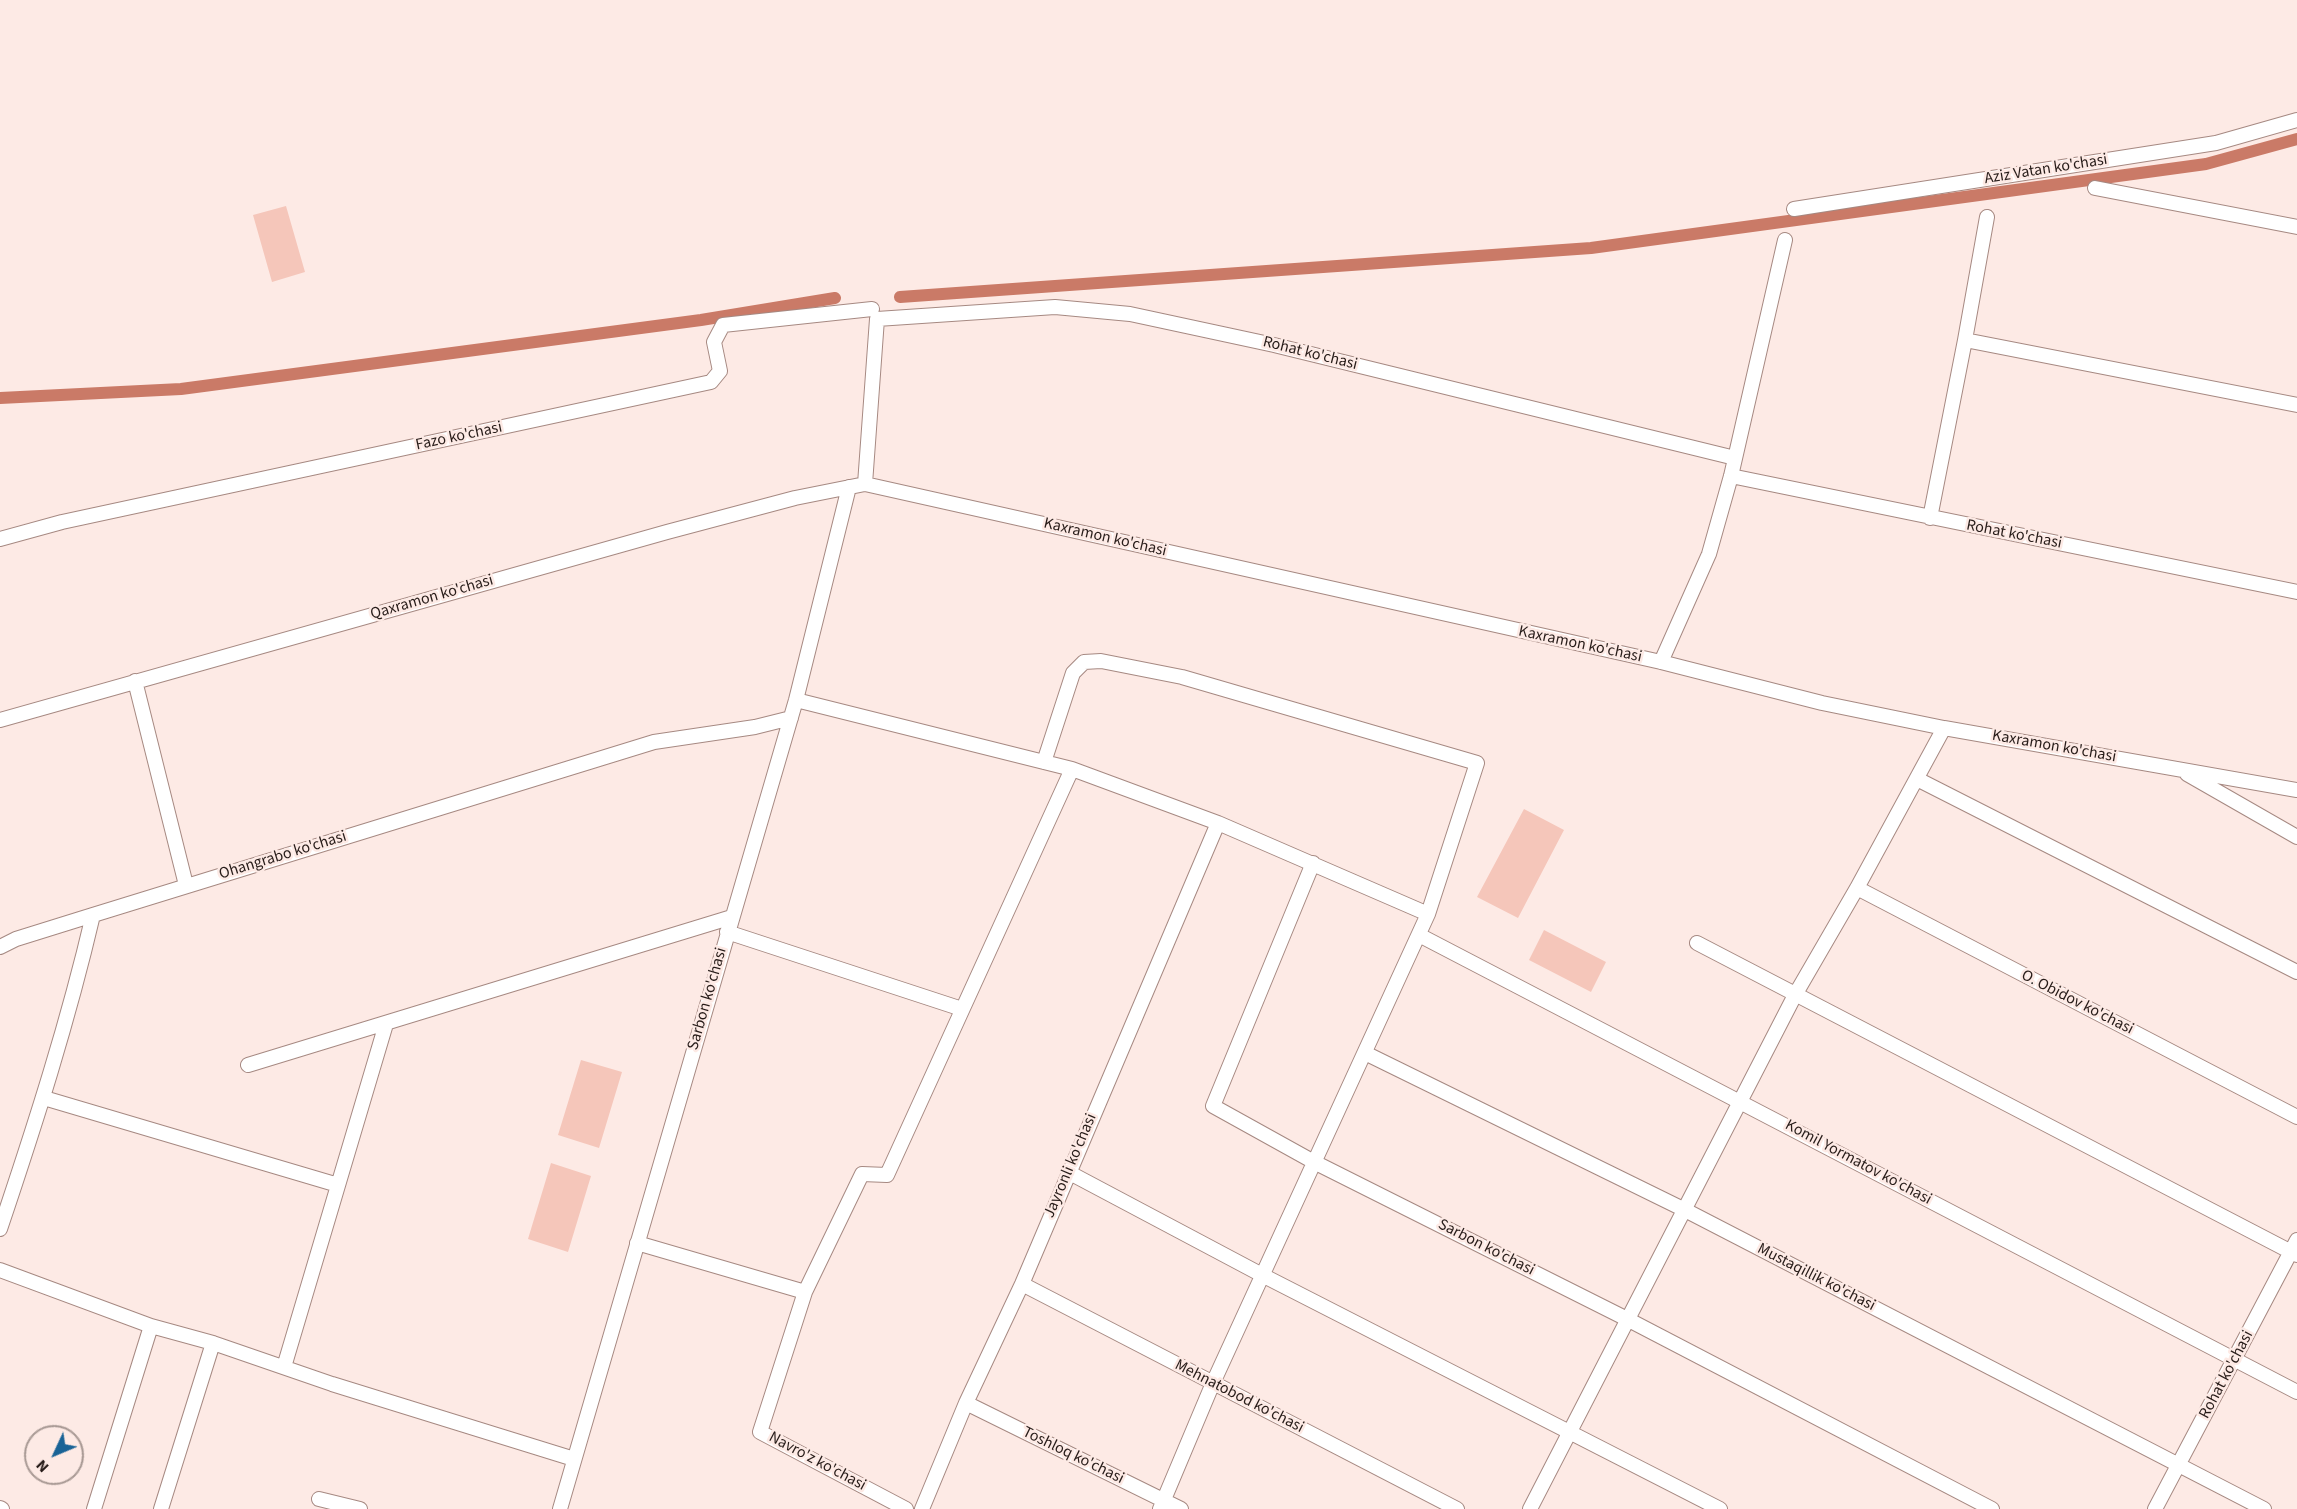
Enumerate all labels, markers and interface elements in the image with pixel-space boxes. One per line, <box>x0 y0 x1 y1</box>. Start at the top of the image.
street label: Aziz Vatan ko'chasi <box>1983 151 2109 189</box>
street label: Rohat ko'chasi <box>1261 333 1359 375</box>
street label: Fazo ko'chasi <box>414 418 504 456</box>
street label: Kaxramon ko'chasi <box>1042 515 1168 561</box>
street label: Rohat ko'chasi <box>1965 516 2063 554</box>
street label: Qaxramon ko'chasi <box>368 571 496 625</box>
street label: Kaxramon ko'chasi <box>1517 623 1643 667</box>
street label: Kaxramon ko'chasi <box>1990 727 2118 767</box>
street label: Ohangrabo ko'chasi <box>217 827 349 885</box>
street label: Sarbon ko'chasi <box>684 946 732 1052</box>
street label: O. Obidov ko'chasi <box>2018 966 2136 1040</box>
street label: Jayronli ko'chasi <box>1040 1111 1102 1221</box>
street label: Komil Yormatov ko'chasi <box>1781 1116 1935 1210</box>
street label: Sarbon ko'chasi <box>1435 1215 1537 1281</box>
street label: Mustaqillik ko'chasi <box>1754 1240 1878 1316</box>
street label: Rohat ko'chasi <box>2196 1328 2258 1422</box>
street label: Mehnatobod ko'chasi <box>1171 1356 1307 1438</box>
street label: Toshloq ko'chasi <box>1019 1423 1127 1489</box>
north arrow <box>24 1425 84 1485</box>
street label: Navro'z ko'chasi <box>765 1428 869 1496</box>
text: N <box>31 1455 54 1478</box>

